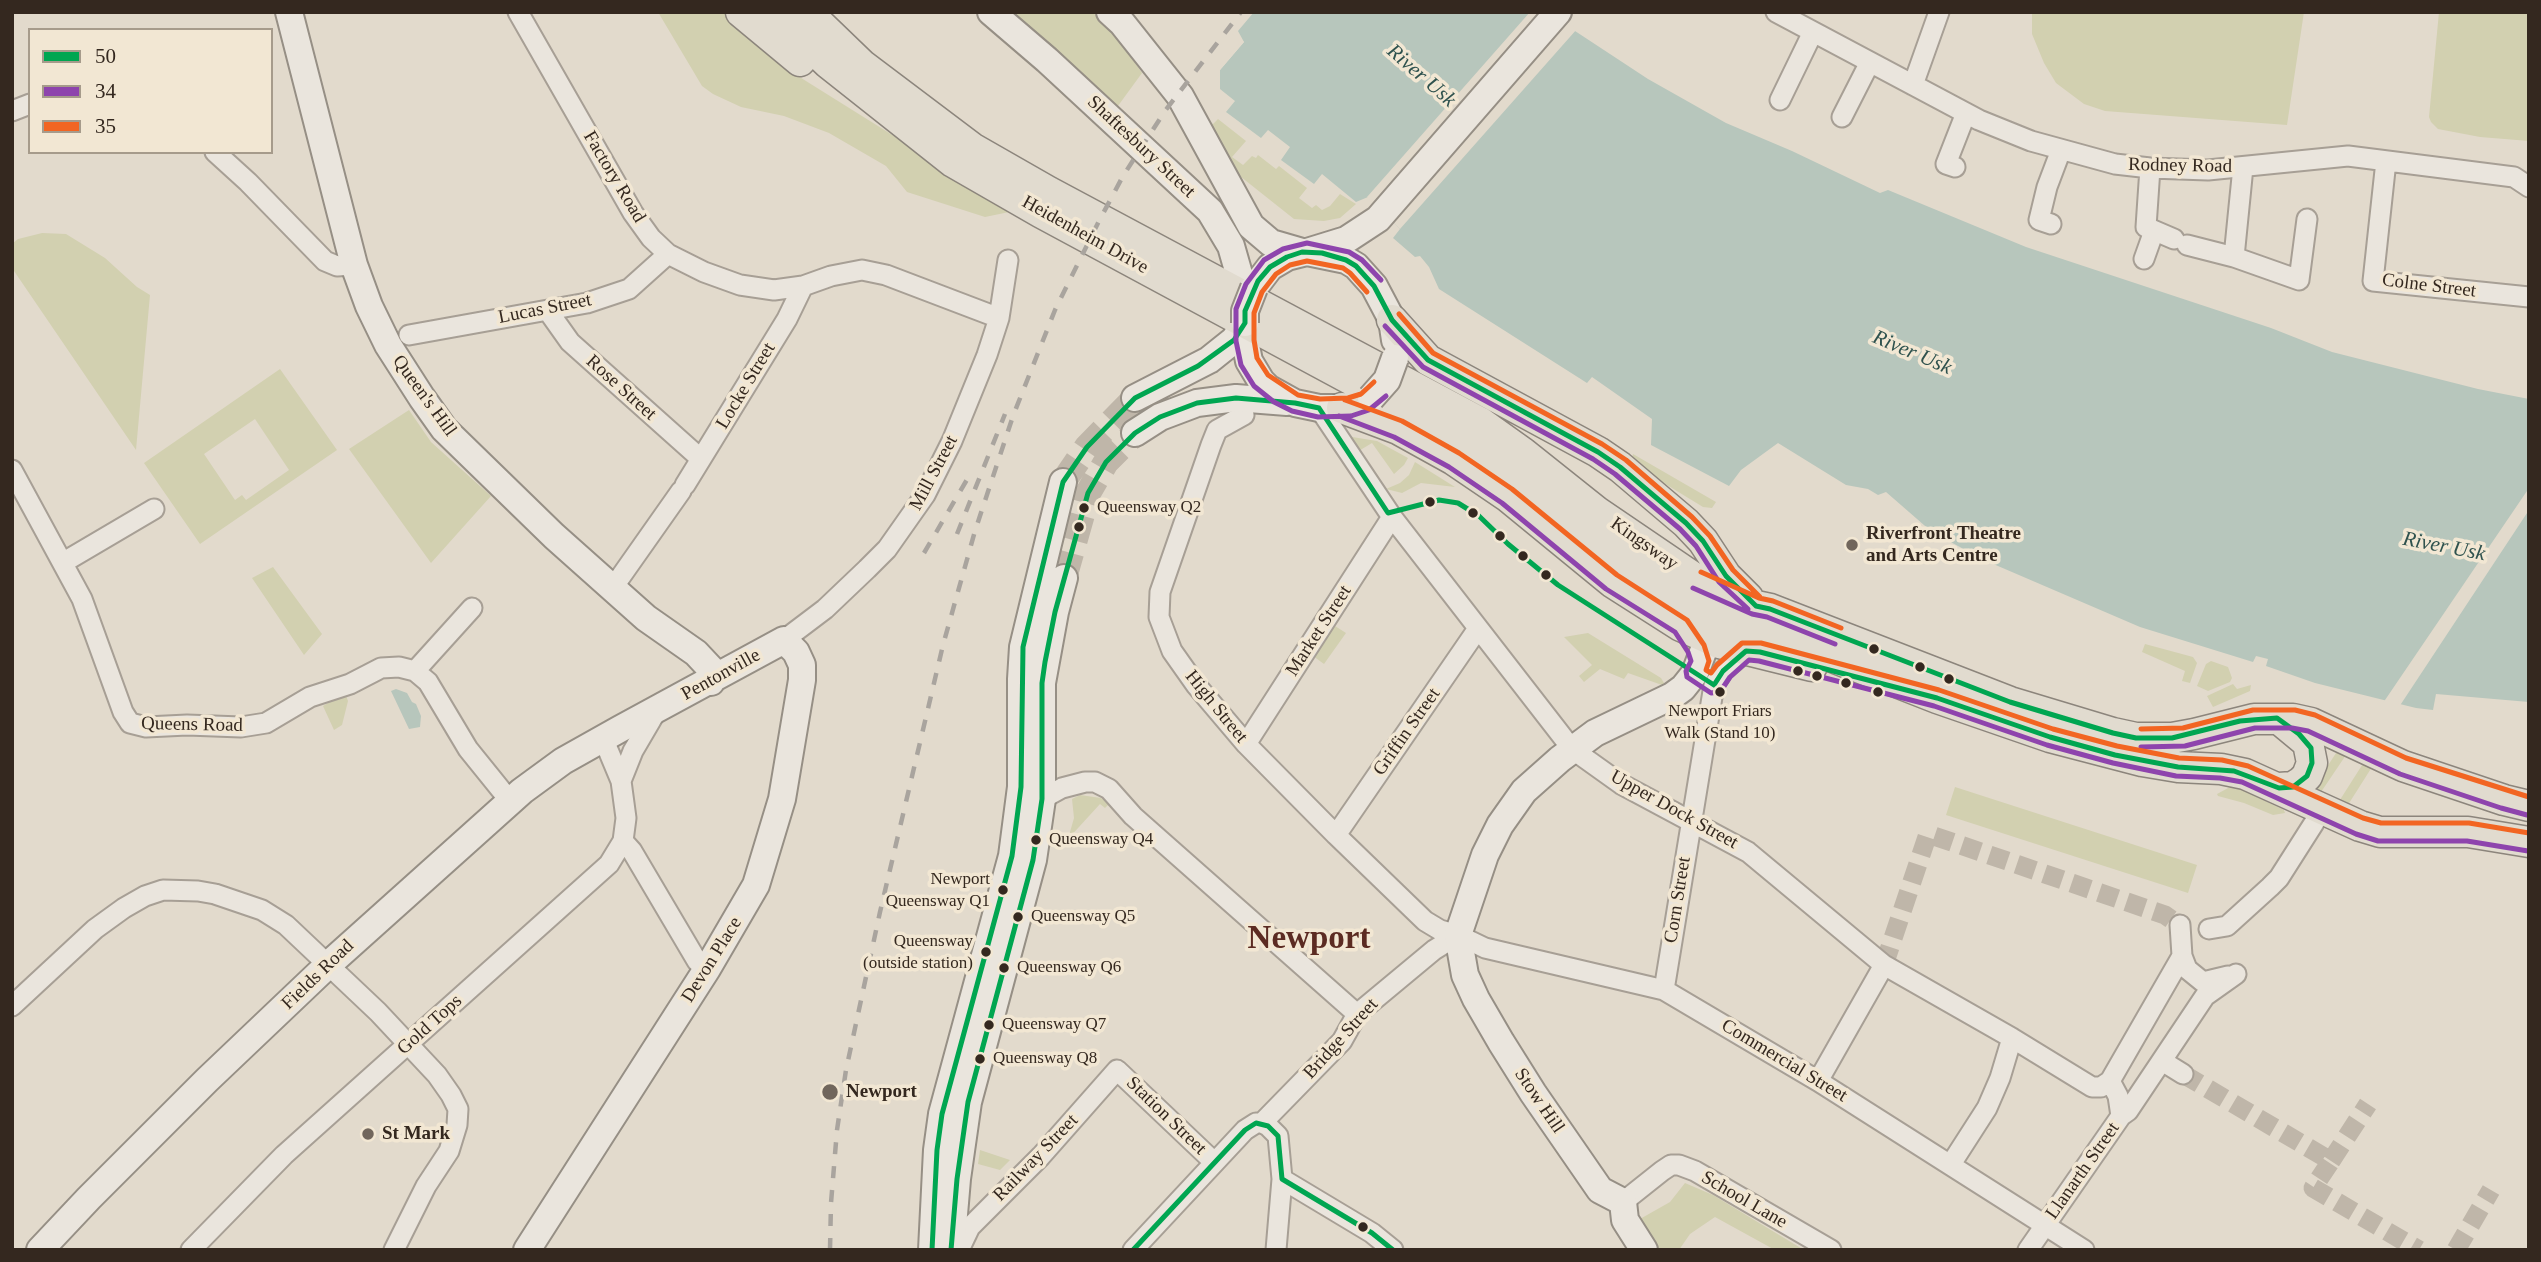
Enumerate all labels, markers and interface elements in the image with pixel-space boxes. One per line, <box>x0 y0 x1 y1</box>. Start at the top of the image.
legend <box>28 28 273 154</box>
water label: River Usk <box>1381 39 1461 113</box>
text: 50 <box>95 44 116 68</box>
text: 34 <box>95 79 116 103</box>
street label: Shaftesbury Street <box>1082 91 1200 203</box>
text: 35 <box>95 114 116 138</box>
street label: Factory Road <box>578 127 650 227</box>
street label: Rodney Road <box>2128 154 2232 178</box>
street label: Heidenheim Drive <box>1018 191 1152 279</box>
street label: Colne Street <box>2381 269 2477 303</box>
street label: Lucas Street <box>496 289 594 329</box>
water label: River Usk <box>1869 325 1955 381</box>
street label: Locke Street <box>711 339 781 433</box>
street label: Rose Street <box>581 350 661 426</box>
street label: Queen's Hill <box>387 351 461 441</box>
street label: Mill Street <box>905 432 963 514</box>
unlabelled marker <box>1423 495 1437 509</box>
place label: Queensway Q2 <box>1097 498 1201 518</box>
marker: Queensway Q2 <box>1077 501 1091 515</box>
unlabelled marker <box>1466 506 1480 520</box>
street label: Kingsway <box>1606 513 1682 575</box>
unlabelled marker <box>1072 520 1086 534</box>
place label: Riverfront Theatre and Arts Centre <box>1866 523 2021 567</box>
water label: River Usk <box>2401 527 2487 567</box>
unlabelled marker <box>1493 529 1507 543</box>
marker: Riverfront Theatre and Arts Centre <box>1844 537 1860 553</box>
unlabelled marker <box>1516 549 1530 563</box>
unlabelled marker <box>1539 568 1553 582</box>
street label: Market Street <box>1281 581 1357 681</box>
unlabelled marker <box>1867 642 1881 656</box>
street label: Pentonville <box>678 644 764 706</box>
unlabelled marker <box>1913 660 1927 674</box>
unlabelled marker <box>1791 664 1805 678</box>
street label: High Street <box>1180 666 1252 748</box>
unlabelled marker <box>1810 669 1824 683</box>
unlabelled marker <box>1942 672 1956 686</box>
unlabelled marker <box>1839 676 1853 690</box>
street label: Griffin Street <box>1369 684 1445 780</box>
marker: Newport Friars Walk (Stand 10) <box>1713 685 1727 699</box>
unlabelled marker <box>1871 685 1885 699</box>
place label: Newport Friars Walk (Stand 10) <box>1665 702 1775 742</box>
street label: Queens Road <box>141 713 243 737</box>
street label: Upper Dock Street <box>1606 765 1742 855</box>
place label: Queensway Q4 <box>1049 830 1153 850</box>
marker: Queensway Q4 <box>1029 833 1043 847</box>
street label: Corn Street <box>1660 855 1696 945</box>
place label: Newport Queensway Q1 <box>886 870 990 910</box>
marker: Newport Queensway Q1 <box>996 883 1010 897</box>
place label: Queensway Q5 <box>1031 907 1135 927</box>
marker: Queensway Q5 <box>1011 910 1025 924</box>
street label: Devon Place <box>677 913 747 1007</box>
district label: Newport <box>1248 919 1370 959</box>
place label: Queensway (outside station) <box>863 932 973 972</box>
street label: Fields Road <box>277 935 359 1015</box>
marker: Queensway (outside station) <box>979 945 993 959</box>
place label: Queensway Q6 <box>1017 958 1121 978</box>
marker: Queensway Q6 <box>997 961 1011 975</box>
street label: Gold Tops <box>393 990 467 1060</box>
street label: Bridge Street <box>1299 994 1383 1084</box>
street label: Commercial Street <box>1717 1014 1851 1108</box>
place label: Queensway Q7 <box>1002 1015 1106 1035</box>
marker: Queensway Q7 <box>982 1018 996 1032</box>
place label: Queensway Q8 <box>993 1049 1097 1069</box>
marker: Queensway Q8 <box>973 1052 987 1066</box>
street label: Stow Hill <box>1509 1064 1569 1138</box>
street label: Station Street <box>1121 1072 1211 1160</box>
place label: Newport <box>846 1081 917 1103</box>
marker: Newport <box>820 1082 840 1102</box>
street label: Railway Street <box>989 1110 1083 1206</box>
street label: Llanarth Street <box>2041 1118 2125 1224</box>
place label: St Mark <box>382 1123 450 1145</box>
marker: St Mark <box>360 1126 376 1142</box>
street label: School Lane <box>1697 1166 1791 1234</box>
unlabelled marker <box>1356 1220 1370 1234</box>

